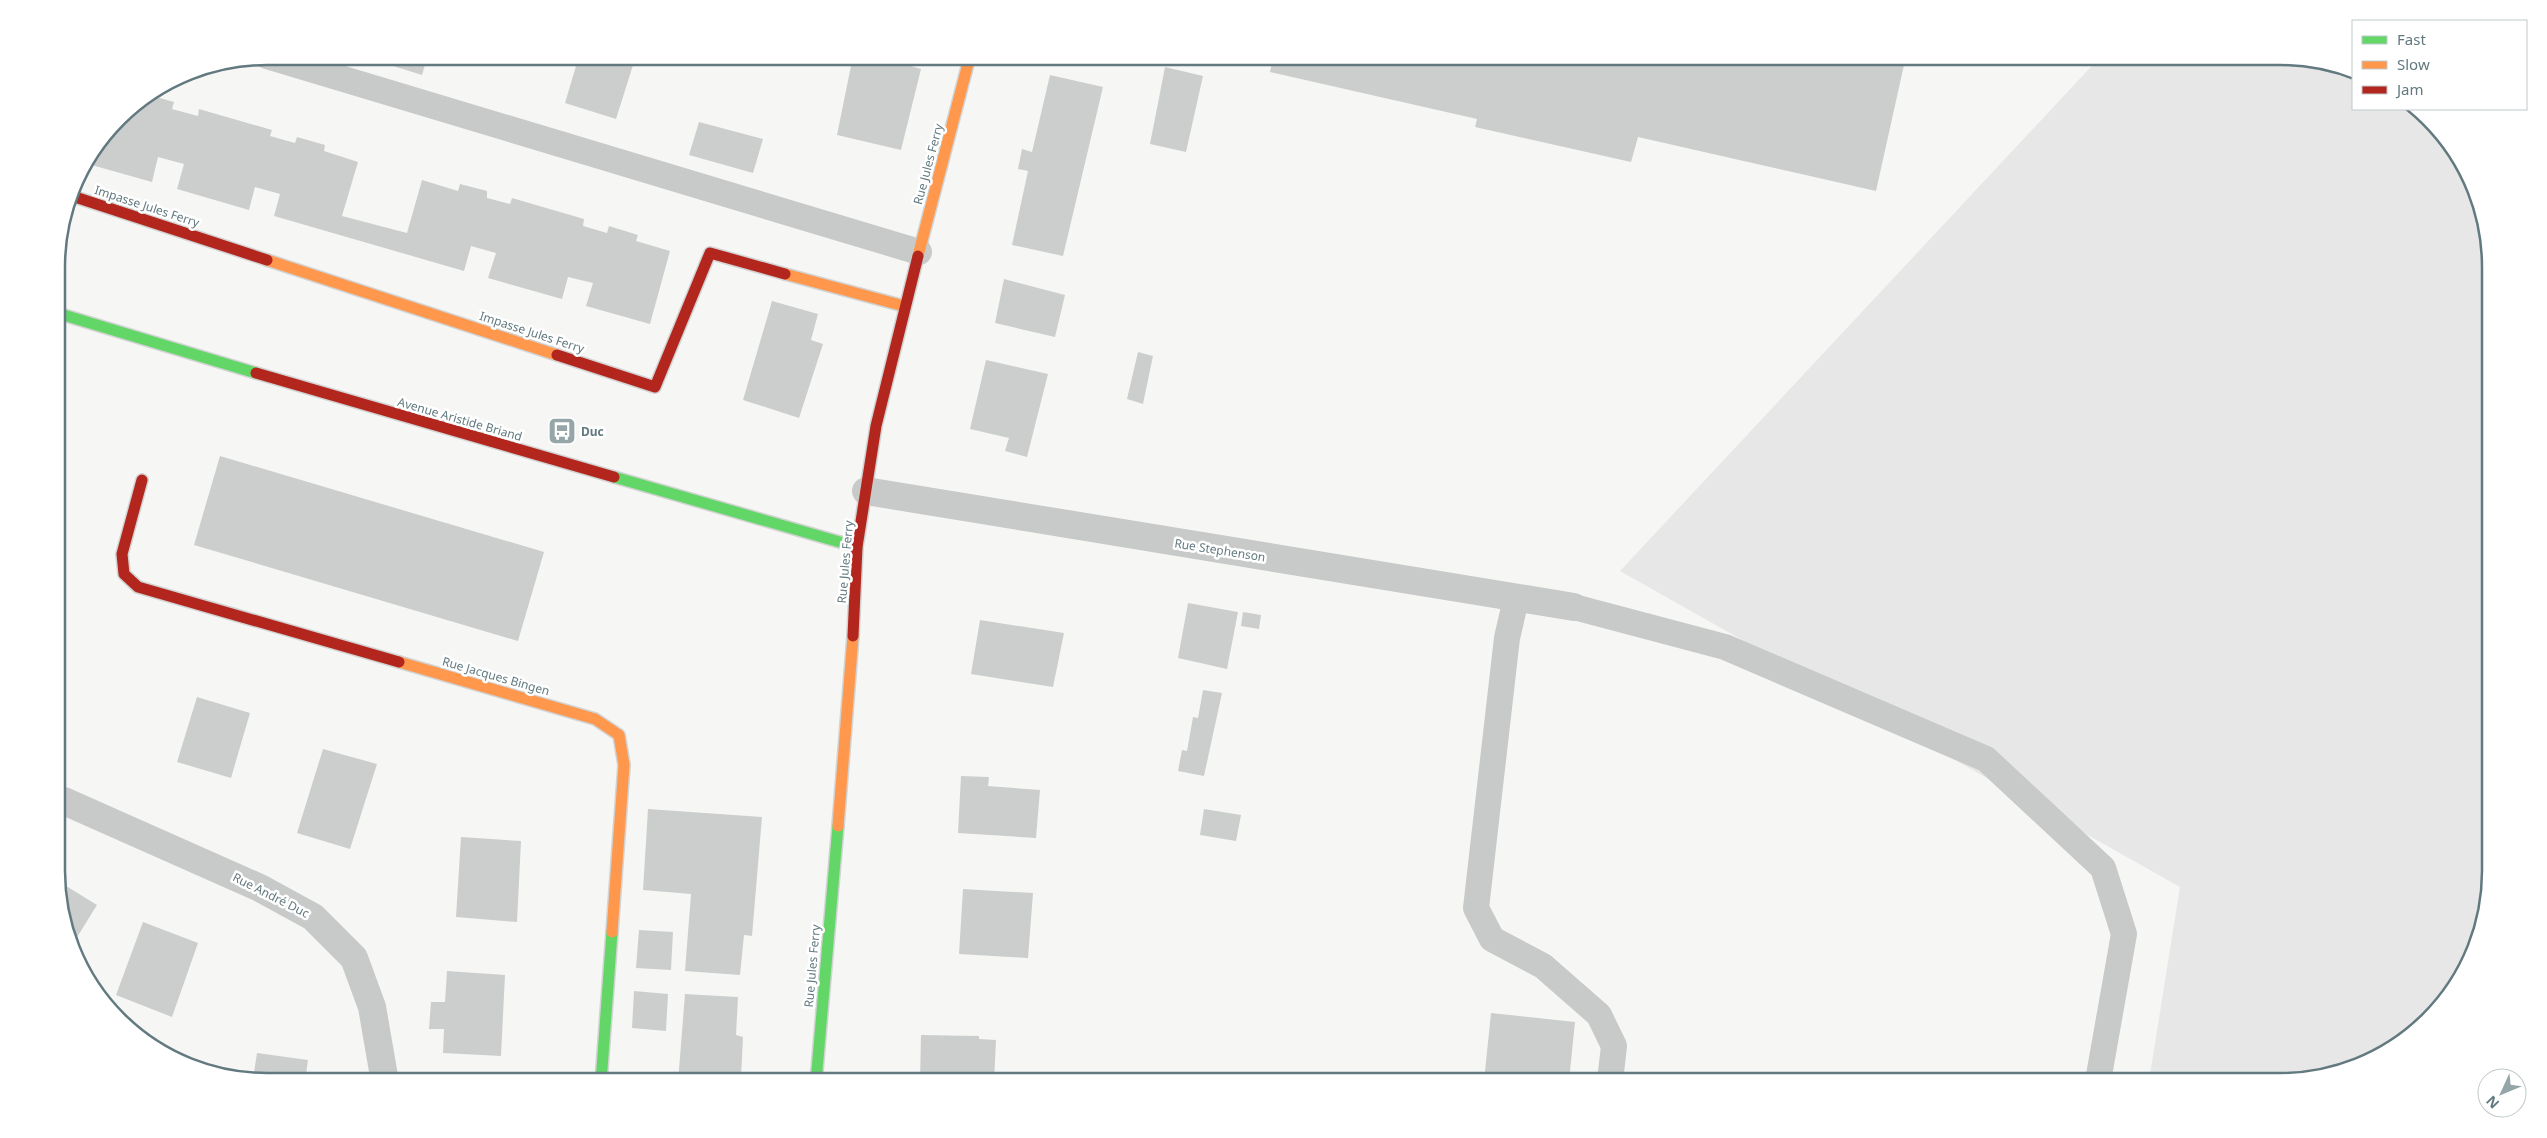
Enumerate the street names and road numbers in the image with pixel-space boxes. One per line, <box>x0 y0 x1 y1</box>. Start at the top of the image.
street label: Rue Jules Ferry <box>909 121 947 206</box>
street label: Impasse Jules Ferry <box>92 181 202 231</box>
street label: Impasse Jules Ferry <box>477 307 587 357</box>
street label: Avenue Aristide Briand <box>396 393 524 445</box>
street label: Rue Jules Ferry <box>833 519 857 604</box>
street label: Rue Stephenson <box>1173 534 1267 566</box>
street label: Rue Jacques Bingen <box>440 653 552 699</box>
street label: Rue André Duc <box>230 868 312 922</box>
street label: Rue Jules Ferry <box>800 923 824 1008</box>

